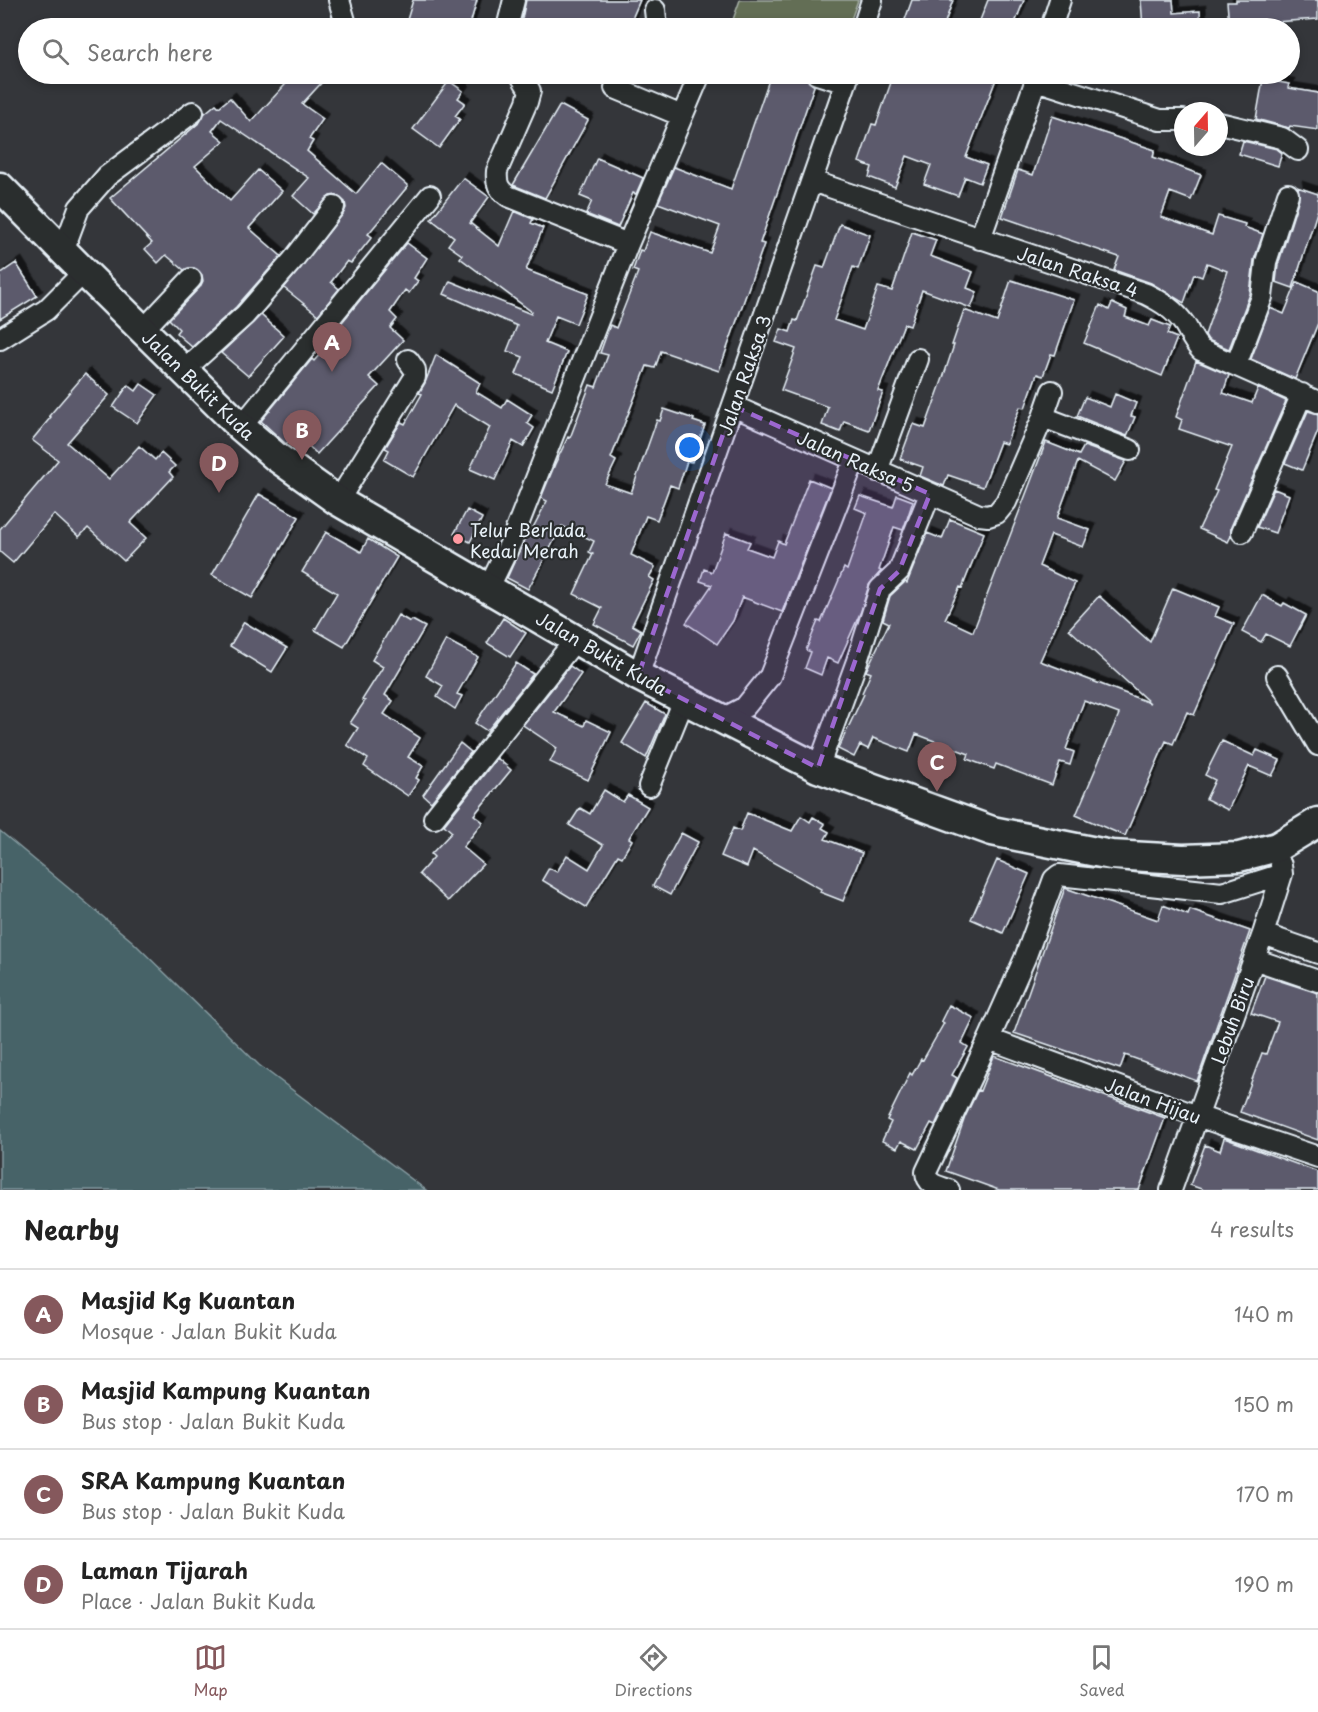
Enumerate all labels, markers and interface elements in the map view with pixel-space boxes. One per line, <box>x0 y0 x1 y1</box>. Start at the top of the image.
search box <box>18 18 1300 84</box>
icon: search <box>39 35 72 68</box>
text: Search here <box>87 35 213 68</box>
north arrow <box>1174 102 1228 156</box>
street label: Jalan Raksa 4 <box>1014 239 1142 303</box>
street label: Jalan Raksa 3 <box>711 311 777 439</box>
pin: A <box>312 322 352 372</box>
street label: Jalan Bukit Kuda <box>136 324 262 446</box>
pin: B <box>282 410 322 460</box>
street label: Jalan Raksa 5 <box>793 423 919 499</box>
your location <box>675 433 704 462</box>
pin: D <box>200 444 238 493</box>
place label: Telur Berlada Kedai Merah <box>470 516 586 564</box>
marker: Telur Berlada Kedai Merah <box>451 532 465 546</box>
street label: Jalan Bukit Kuda <box>531 604 673 702</box>
pin: C <box>918 742 956 792</box>
street label: Lebuh Biru <box>1204 973 1260 1067</box>
street label: Jalan Hijau <box>1101 1070 1205 1130</box>
text: Nearby <box>24 1210 119 1249</box>
text: 4 results <box>1210 1214 1294 1244</box>
text: Masjid Kg Kuantan <box>81 1283 295 1316</box>
text: A <box>36 1299 51 1329</box>
text: 140 m <box>1234 1299 1294 1329</box>
text: Mosque · Jalan Bukit Kuda <box>81 1316 337 1346</box>
text: Masjid Kampung Kuantan <box>81 1373 370 1406</box>
text: B <box>37 1389 50 1419</box>
text: 150 m <box>1234 1389 1294 1419</box>
text: Bus stop · Jalan Bukit Kuda <box>81 1406 345 1436</box>
text: SRA Kampung Kuantan <box>81 1463 345 1496</box>
text: C <box>36 1479 51 1509</box>
text: 170 m <box>1236 1479 1294 1509</box>
text: Bus stop · Jalan Bukit Kuda <box>81 1496 345 1526</box>
text: Laman Tijarah <box>81 1553 248 1586</box>
text: D <box>36 1569 51 1599</box>
text: 190 m <box>1235 1569 1294 1599</box>
text: Place · Jalan Bukit Kuda <box>81 1586 315 1616</box>
tab: Map <box>193 1641 228 1701</box>
tab: Directions <box>614 1641 692 1701</box>
tab: Saved <box>1079 1641 1125 1701</box>

